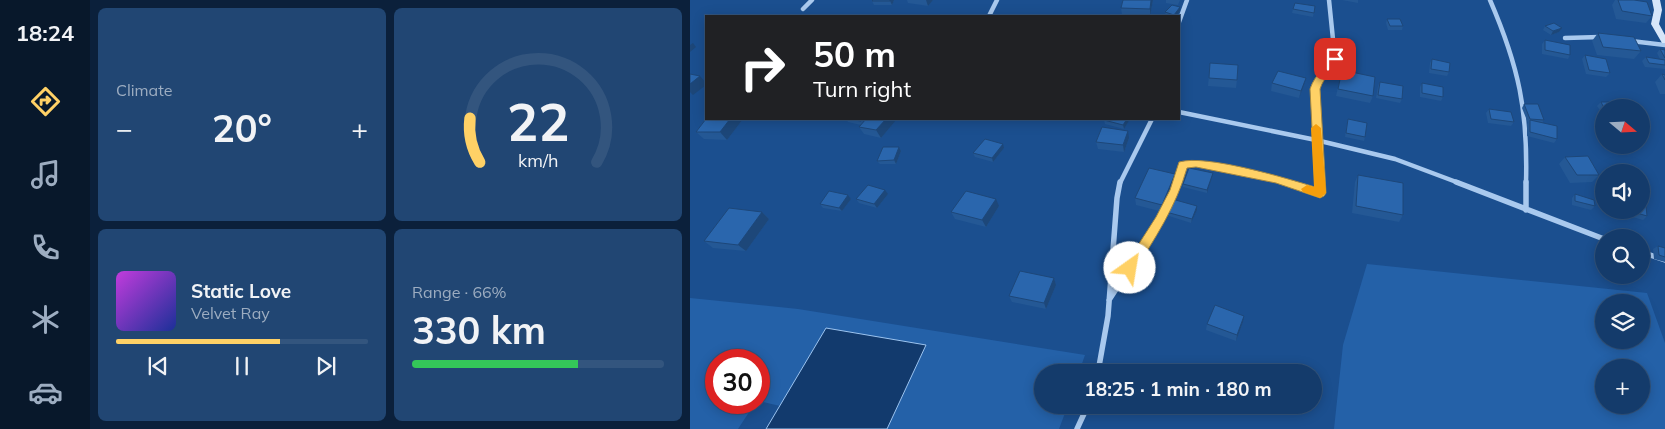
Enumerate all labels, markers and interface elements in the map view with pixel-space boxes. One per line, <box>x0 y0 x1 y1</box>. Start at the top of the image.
text: 18:24 <box>16 19 74 47</box>
text: 50 m <box>813 32 896 76</box>
icon: right <box>730 35 795 100</box>
pin <box>1314 38 1356 80</box>
icon: arrive <box>1321 45 1349 73</box>
text: Turn right <box>813 75 911 103</box>
text: Climate <box>116 80 172 100</box>
icon: directions <box>28 84 63 119</box>
text: 22 <box>507 89 569 154</box>
north arrow <box>1595 99 1650 154</box>
map controls <box>1595 99 1650 414</box>
text: 20° <box>212 104 272 152</box>
text: − <box>116 111 133 146</box>
text: + <box>351 111 368 146</box>
text: km/h <box>518 149 558 171</box>
icon: music <box>28 157 63 192</box>
button: sound <box>1595 164 1650 219</box>
button: search <box>1595 229 1650 284</box>
icon: phone <box>28 230 63 265</box>
position arrow <box>1103 241 1155 293</box>
text: Static Love <box>191 279 291 303</box>
text: Range · 66% <box>412 282 507 302</box>
button: layers <box>1595 294 1650 349</box>
icon: climate <box>28 302 63 337</box>
text: Velvet Ray <box>191 303 270 323</box>
text: 330 km <box>412 306 546 354</box>
speed limit sign: 30 <box>705 349 770 414</box>
icon: previous <box>144 352 172 380</box>
icon: pause <box>228 352 256 380</box>
icon: next <box>312 352 340 380</box>
button: + <box>1595 359 1650 414</box>
icon: car <box>28 375 63 410</box>
text: 18:25 · 1 min · 180 m <box>1084 377 1272 401</box>

